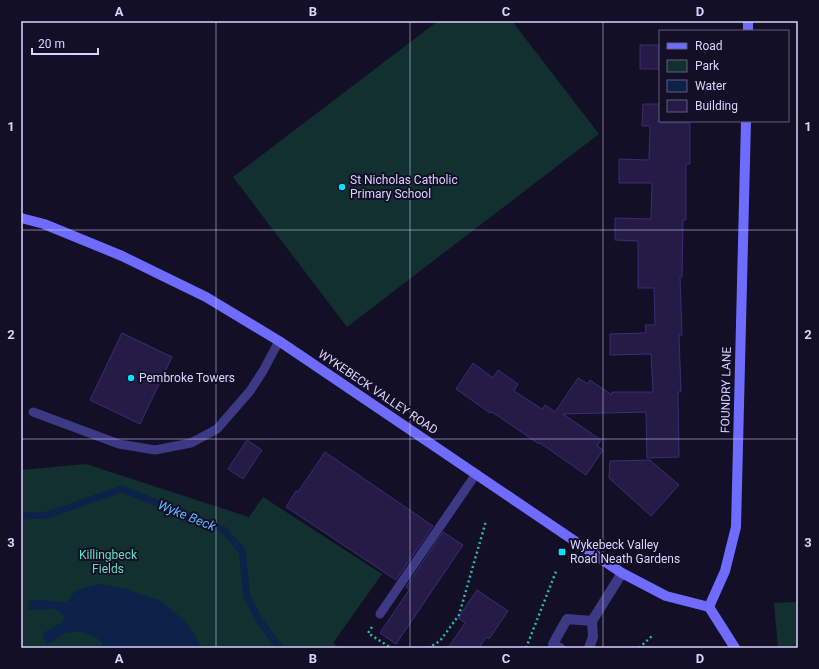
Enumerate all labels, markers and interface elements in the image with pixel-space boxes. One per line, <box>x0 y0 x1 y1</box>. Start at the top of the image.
text: A <box>115 4 124 19</box>
text: B <box>309 4 317 19</box>
text: C <box>502 4 511 19</box>
text: D <box>696 4 704 19</box>
scale bar <box>32 30 98 56</box>
legend <box>659 30 789 122</box>
text: 20 m <box>38 37 65 51</box>
text: Road <box>695 39 723 53</box>
text: Park <box>695 59 720 73</box>
text: Water <box>695 79 726 93</box>
text: Building <box>695 99 738 113</box>
text: 1 <box>7 119 15 134</box>
text: 1 <box>804 119 812 134</box>
place label: St Nicholas Catholic Primary School <box>350 173 458 201</box>
marker: St Nicholas Catholic Primary School <box>337 182 347 192</box>
text: 2 <box>7 327 15 342</box>
text: 2 <box>804 327 812 342</box>
street label: WYKEBECK VALLEY ROAD <box>316 347 440 437</box>
street label: FOUNDRY LANE <box>718 347 734 433</box>
place label: Pembroke Towers <box>139 371 235 385</box>
marker: Pembroke Towers <box>126 373 136 383</box>
water label: Wyke Beck <box>156 497 218 534</box>
text: 3 <box>7 535 15 550</box>
text: 3 <box>804 535 812 550</box>
place label: Wykebeck Valley Road Neath Gardens <box>570 538 680 566</box>
marker: Wykebeck Valley Road Neath Gardens <box>557 547 567 557</box>
park label: Killingbeck Fields <box>79 548 138 576</box>
text: A <box>115 651 124 666</box>
text: B <box>309 651 317 666</box>
text: C <box>502 651 511 666</box>
text: D <box>696 651 704 666</box>

